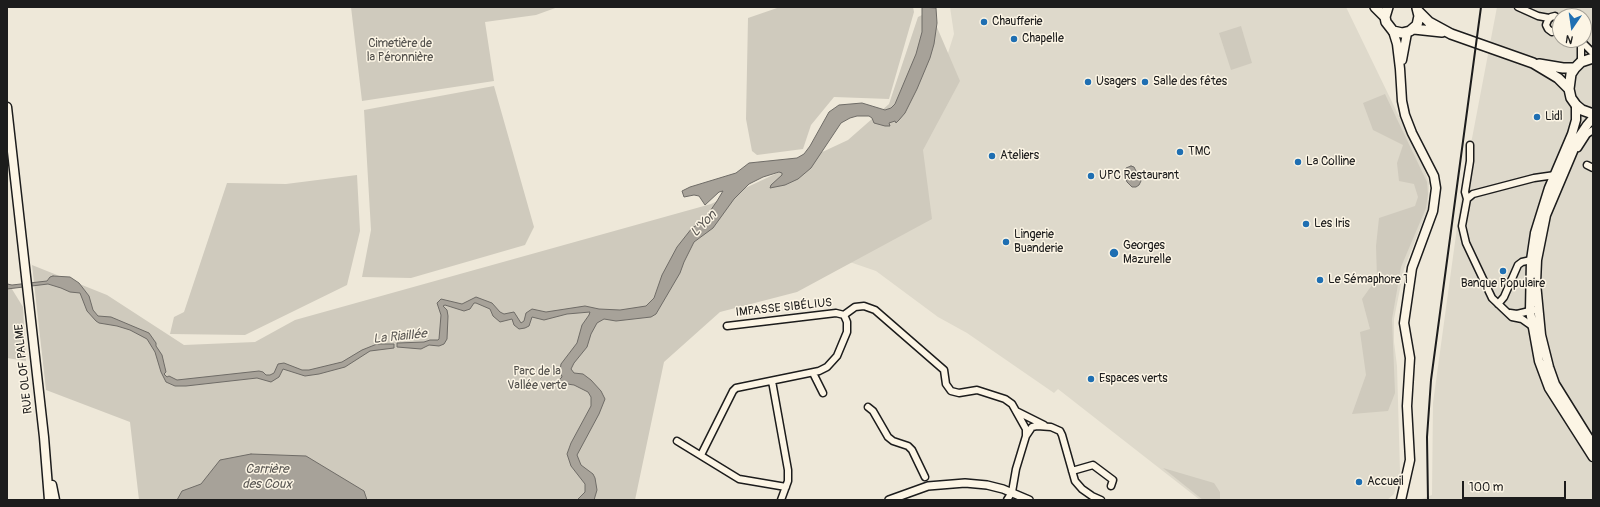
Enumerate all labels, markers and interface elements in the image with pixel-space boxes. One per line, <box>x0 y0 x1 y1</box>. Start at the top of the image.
north arrow <box>1552 8 1592 48</box>
place label: Chaufferie <box>992 15 1043 29</box>
marker: Chaufferie <box>979 17 989 27</box>
place label: Chapelle <box>1022 32 1064 46</box>
text: N <box>1564 32 1574 46</box>
marker: Chapelle <box>1009 34 1019 44</box>
park label: Cimetière de la Péronnière <box>367 37 433 65</box>
place label: Usagers <box>1096 75 1136 89</box>
place label: Salle des fêtes <box>1153 75 1227 89</box>
marker: Usagers <box>1083 77 1093 87</box>
marker: Salle des fêtes <box>1140 77 1150 87</box>
place label: Lidl <box>1545 110 1563 124</box>
marker: Lidl <box>1532 112 1542 122</box>
place label: TMC <box>1188 145 1211 159</box>
marker: TMC <box>1175 147 1185 157</box>
place label: Ateliers <box>1000 149 1039 163</box>
marker: Ateliers <box>987 151 997 161</box>
place label: La Colline <box>1306 155 1355 169</box>
marker: La Colline <box>1293 157 1303 167</box>
place label: UPC Restaurant <box>1099 169 1179 183</box>
marker: UPC Restaurant <box>1086 171 1096 181</box>
water label: L'Yon <box>688 208 720 240</box>
place label: Les Iris <box>1314 217 1350 231</box>
marker: Les Iris <box>1301 219 1311 229</box>
place label: Lingerie Buanderie <box>1014 228 1063 256</box>
marker: Lingerie Buanderie <box>1001 237 1011 247</box>
place label: Georges Mazurelle <box>1123 239 1171 267</box>
marker: Georges Mazurelle <box>1108 247 1120 259</box>
marker: Banque Populaire <box>1498 266 1508 276</box>
place label: Le Sémaphore 1 <box>1328 273 1408 287</box>
marker: Le Sémaphore 1 <box>1315 275 1325 285</box>
place label: Banque Populaire <box>1461 277 1545 291</box>
street label: IMPASSE SIBÉLIUS <box>735 296 833 320</box>
street label: RUE OLOF PALME <box>12 323 36 415</box>
water label: La Riaillée <box>372 326 428 348</box>
park label: Parc de la Vallée verte <box>507 365 567 393</box>
place label: Espaces verts <box>1099 372 1168 386</box>
marker: Espaces verts <box>1086 374 1096 384</box>
water label: Carrière des Coux <box>242 462 292 493</box>
scale bar <box>1464 473 1568 499</box>
place label: Accueil <box>1367 475 1404 489</box>
marker: Accueil <box>1354 477 1364 487</box>
text: 100 m <box>1469 480 1503 495</box>

